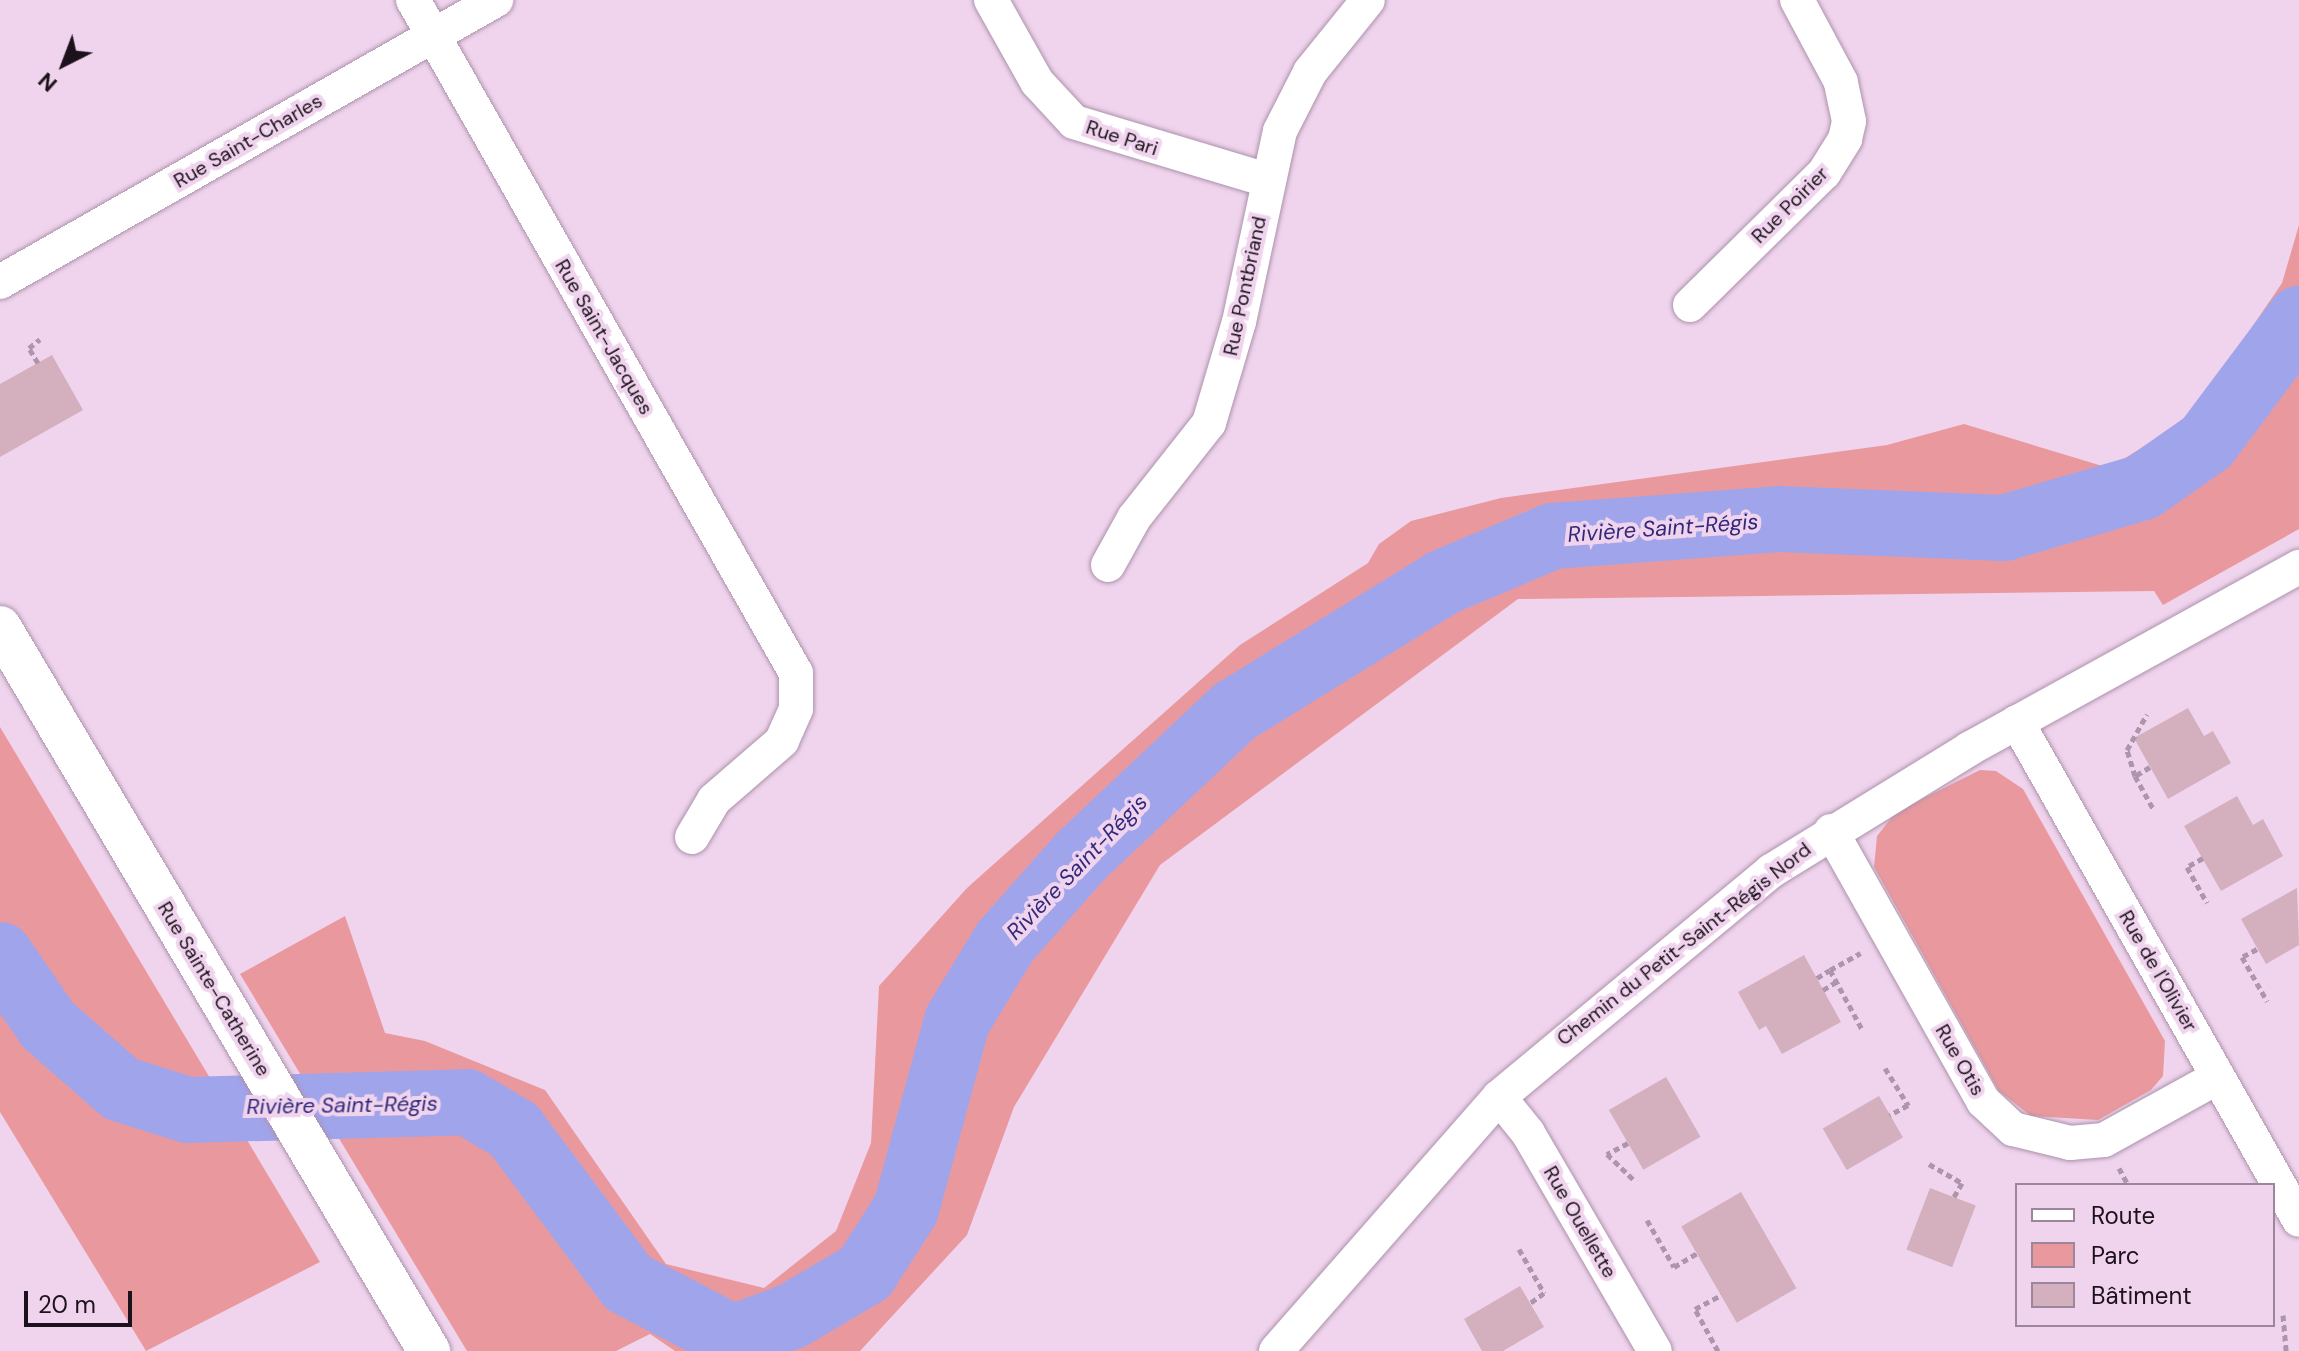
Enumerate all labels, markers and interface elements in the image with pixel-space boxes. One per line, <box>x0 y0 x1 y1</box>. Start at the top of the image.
north arrow <box>24 24 104 104</box>
text: N <box>32 66 63 98</box>
street label: Rue Saint-Charles <box>170 89 326 193</box>
street label: Rue Pari <box>1083 115 1161 161</box>
street label: Rue Poirier <box>1747 162 1833 248</box>
street label: Rue Pontbriand <box>1219 214 1271 358</box>
street label: Rue Saint-Jacques <box>550 255 658 419</box>
water label: Rivière Saint-Régis <box>1567 508 1759 548</box>
water label: Rivière Saint-Régis <box>1001 789 1153 945</box>
street label: Chemin du Petit-Saint-Régis Nord <box>1552 837 1816 1051</box>
street label: Rue Sainte-Catherine <box>152 897 276 1081</box>
street label: Rue de l'Olivier <box>2114 906 2202 1036</box>
street label: Rue Otis <box>1930 1020 1990 1100</box>
water label: Rivière Saint-Régis <box>246 1090 438 1120</box>
street label: Rue Ouellette <box>1538 1162 1622 1282</box>
legend <box>2015 1183 2275 1327</box>
text: Route <box>2091 1200 2155 1231</box>
text: Parc <box>2091 1240 2140 1271</box>
scale bar <box>28 1275 136 1325</box>
text: Bâtiment <box>2091 1280 2192 1311</box>
text: 20 m <box>38 1289 96 1320</box>

